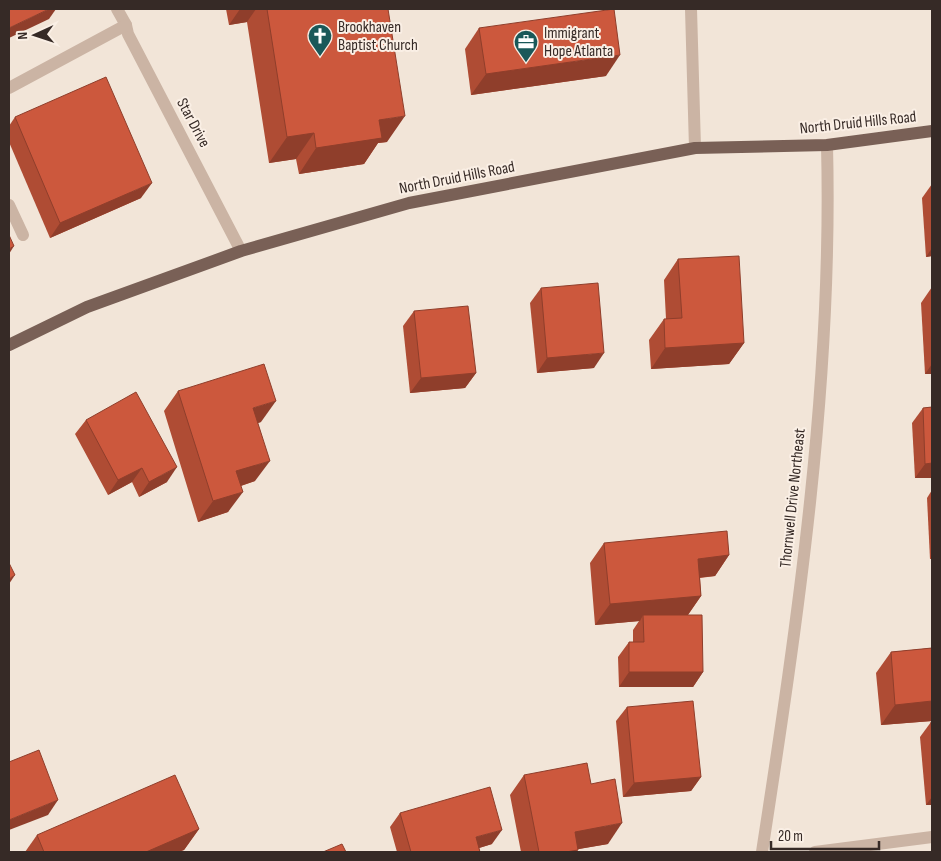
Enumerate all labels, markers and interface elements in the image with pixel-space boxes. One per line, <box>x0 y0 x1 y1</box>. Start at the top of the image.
north arrow <box>10 10 60 60</box>
place label: Brookhaven Baptist Church <box>338 18 418 55</box>
church icon: Brookhaven Baptist Church <box>307 23 333 57</box>
place label: Immigrant Hope Atlanta <box>544 24 613 61</box>
office icon: Immigrant Hope Atlanta <box>513 29 539 63</box>
text: N <box>14 31 31 40</box>
street label: Star Drive <box>172 95 214 151</box>
street label: North Druid Hills Road <box>799 107 917 139</box>
street label: North Druid Hills Road <box>398 157 516 199</box>
street label: Thornwell Drive Northeast <box>776 427 810 569</box>
scale bar <box>771 818 878 850</box>
text: 20 m <box>778 827 803 846</box>

